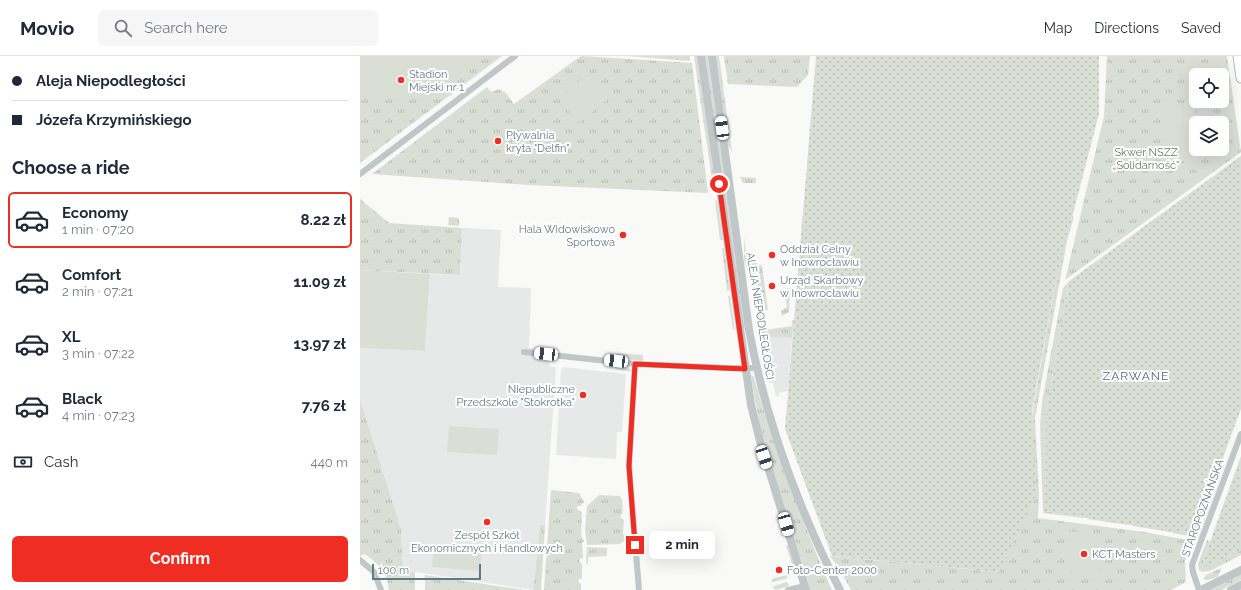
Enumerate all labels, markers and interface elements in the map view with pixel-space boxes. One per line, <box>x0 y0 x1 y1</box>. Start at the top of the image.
search box <box>98 10 378 46</box>
text: Movio <box>20 17 74 39</box>
icon: search <box>112 17 134 39</box>
text: Search here <box>144 19 228 37</box>
text: Map <box>1044 20 1072 36</box>
text: Directions <box>1094 20 1159 36</box>
text: Saved <box>1181 20 1221 36</box>
place label: Stadion Miejski nr 1 <box>409 68 464 94</box>
map controls <box>1189 68 1229 156</box>
button: locate <box>1189 68 1229 108</box>
text: Aleja Niepodległości <box>36 72 186 90</box>
marker: Stadion Miejski nr 1 <box>396 75 406 85</box>
text: Józefa Krzymińskiego <box>36 111 192 129</box>
car <box>714 115 730 141</box>
button: layers <box>1189 116 1229 156</box>
place label: Pływalnia kryta "Delfin" <box>506 129 570 155</box>
marker: Pływalnia kryta "Delfin" <box>493 136 503 146</box>
park label: Skwer NSZZ „Solidarność” <box>1113 146 1179 172</box>
text: Choose a ride <box>12 157 130 178</box>
route start <box>710 175 728 193</box>
icon: car <box>14 202 50 238</box>
text: Economy <box>62 204 129 222</box>
text: 8.22 zł <box>300 211 346 229</box>
text: 1 min · 07:20 <box>62 222 134 237</box>
place label: Hala Widowiskowo Sportowa <box>519 223 615 249</box>
marker: Hala Widowiskowo Sportowa <box>618 230 628 240</box>
place label: Oddział Celny w Inowrocławiu <box>780 243 859 269</box>
marker: Oddział Celny w Inowrocławiu <box>767 250 777 260</box>
street label: ALEJA NIEPODLEGŁOŚCI <box>744 251 777 381</box>
icon: car <box>14 264 50 300</box>
text: Comfort <box>62 266 121 284</box>
text: 11.09 zł <box>294 273 346 291</box>
place label: Urząd Skarbowy w Inowrocławiu <box>780 274 864 300</box>
marker: Urząd Skarbowy w Inowrocławiu <box>767 281 777 291</box>
text: 2 min · 07:21 <box>62 284 133 299</box>
icon: car <box>14 326 50 362</box>
text: XL <box>62 328 80 346</box>
text: 13.97 zł <box>293 335 346 353</box>
text: 3 min · 07:22 <box>62 346 135 361</box>
car <box>533 347 559 361</box>
car <box>603 354 629 368</box>
district label: ZARWANE <box>1103 369 1169 383</box>
place label: Niepubliczne Przedszkole "Stokrotka" <box>456 383 576 409</box>
icon: car <box>14 388 50 424</box>
text: Black <box>62 390 102 408</box>
marker: Niepubliczne Przedszkole "Stokrotka" <box>578 390 588 400</box>
text: 7.76 zł <box>302 397 346 415</box>
text: 4 min · 07:23 <box>62 408 135 423</box>
car <box>755 444 773 470</box>
icon: cash <box>12 451 34 473</box>
text: Cash <box>44 453 78 471</box>
text: 440 m <box>311 455 348 470</box>
street label: STAROPOZNAŃSKA <box>1178 457 1227 559</box>
car <box>777 511 795 537</box>
marker: Zespół Szkół Ekonomicznych i Handlowych <box>482 517 492 527</box>
place label: Zespół Szkół Ekonomicznych i Handlowych <box>411 529 563 555</box>
callout: 2 min <box>649 531 715 559</box>
button: Confirm <box>12 536 348 582</box>
route end <box>626 536 644 554</box>
text: 2 min <box>665 537 699 552</box>
place label: KCT Masters <box>1092 548 1155 561</box>
marker: KCT Masters <box>1079 549 1089 559</box>
scale bar <box>372 562 481 581</box>
text: 100 m <box>378 564 409 577</box>
place label: Foto-Center 2000 <box>787 564 877 577</box>
marker: Foto-Center 2000 <box>774 565 784 575</box>

